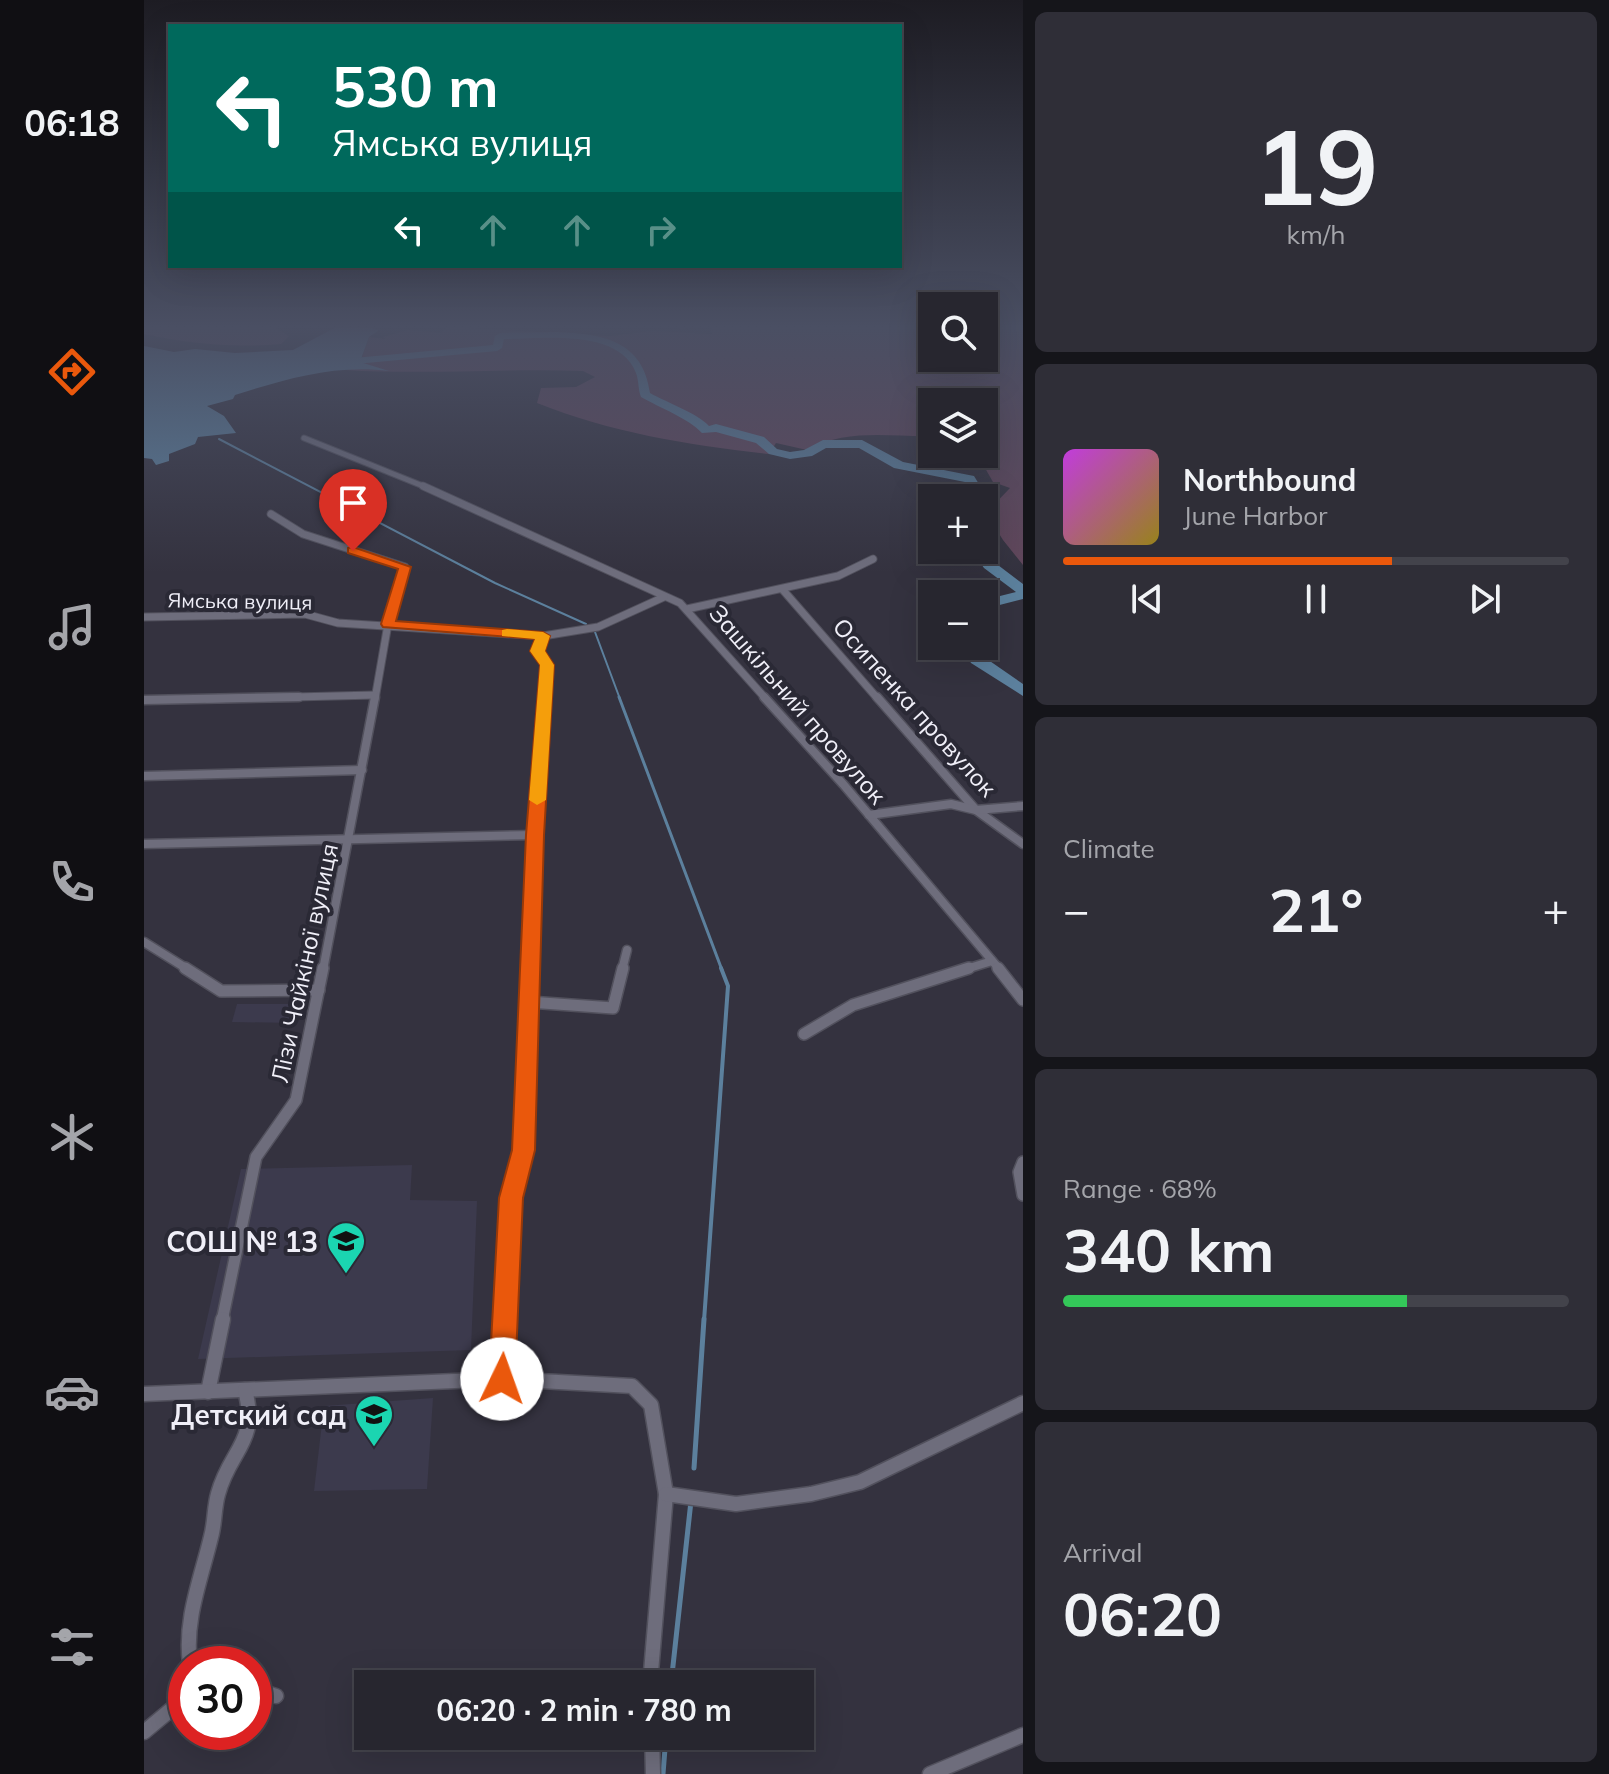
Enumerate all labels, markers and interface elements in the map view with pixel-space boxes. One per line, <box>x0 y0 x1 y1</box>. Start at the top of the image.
text: 530 m <box>332 51 499 121</box>
icon: left <box>200 56 304 160</box>
text: 06:18 <box>24 100 120 145</box>
text: 19 <box>1254 100 1378 231</box>
text: Ямська вулиця <box>332 120 592 165</box>
icon: left <box>387 208 431 252</box>
icon: ahead <box>471 208 515 252</box>
icon: ahead <box>555 208 599 252</box>
icon: right <box>639 208 683 252</box>
text: km/h <box>1287 218 1345 251</box>
map controls <box>918 292 998 660</box>
button: search <box>918 292 998 372</box>
icon: directions <box>44 344 100 400</box>
button: layers <box>918 388 998 468</box>
text: Northbound <box>1183 461 1356 499</box>
pin <box>319 469 387 551</box>
icon: arrive <box>331 481 375 525</box>
button: + <box>918 484 998 564</box>
text: June Harbor <box>1183 499 1328 532</box>
icon: previous <box>1125 577 1169 621</box>
icon: pause <box>1294 577 1338 621</box>
icon: next <box>1463 577 1507 621</box>
button: − <box>918 580 998 660</box>
street label: Ямська вулиця <box>167 587 313 615</box>
street label: Зашкільний провулок <box>703 598 893 810</box>
icon: music <box>44 599 100 655</box>
street label: Осипенка провулок <box>827 611 1003 803</box>
text: Climate <box>1063 832 1155 865</box>
street label: Лізи Чайкіної вулиця <box>264 841 344 1085</box>
icon: phone <box>44 854 100 910</box>
text: 21° <box>1269 872 1363 947</box>
text: − <box>1063 882 1089 937</box>
text: + <box>1543 882 1569 937</box>
icon: climate <box>44 1109 100 1165</box>
text: Range · 68% <box>1063 1172 1217 1205</box>
text: 340 km <box>1063 1212 1275 1287</box>
school or university icon: СОШ № 13 <box>325 1220 367 1275</box>
place label: СОШ № 13 <box>166 1224 318 1259</box>
position arrow <box>460 1337 544 1421</box>
icon: car <box>44 1364 100 1420</box>
school or university icon: Детский сад <box>353 1393 395 1448</box>
place label: Детский сад <box>171 1397 346 1432</box>
text: Arrival <box>1063 1536 1143 1569</box>
text: 06:20 <box>1063 1576 1222 1651</box>
icon: filters <box>44 1619 100 1675</box>
speed limit sign: 30 <box>168 1646 272 1750</box>
text: 06:20 · 2 min · 780 m <box>436 1691 732 1729</box>

